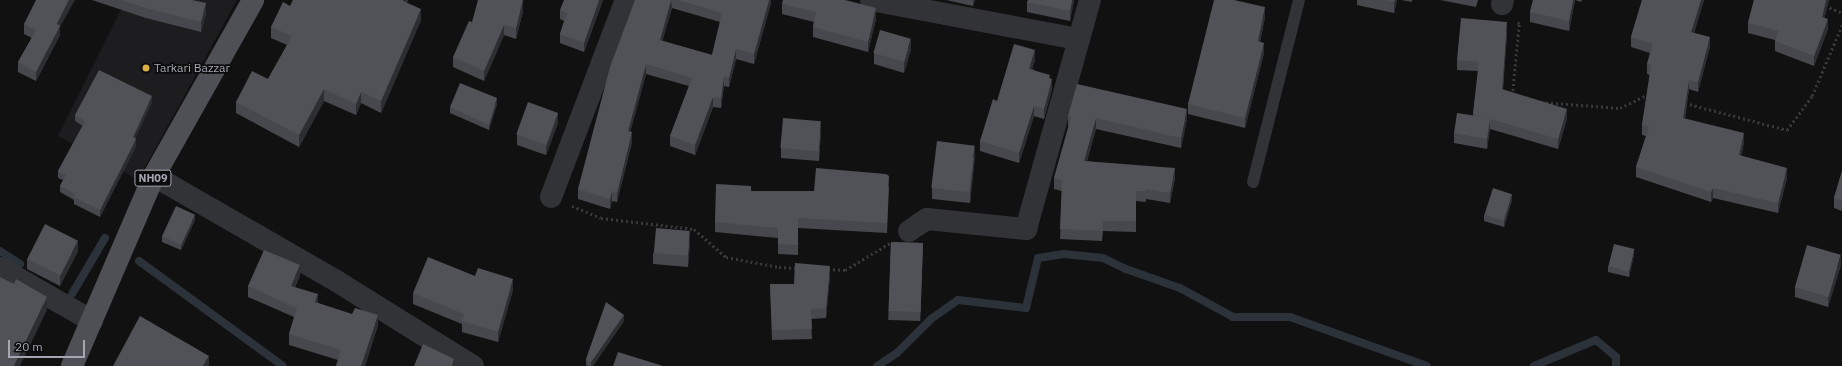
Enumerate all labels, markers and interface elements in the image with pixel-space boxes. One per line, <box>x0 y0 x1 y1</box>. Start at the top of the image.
place label: Tarkari Bazzar <box>154 61 230 75</box>
marker: Tarkari Bazzar <box>141 63 151 73</box>
road number: NH09 <box>134 169 172 187</box>
scale bar <box>10 332 87 358</box>
text: 20 m <box>15 339 43 354</box>

